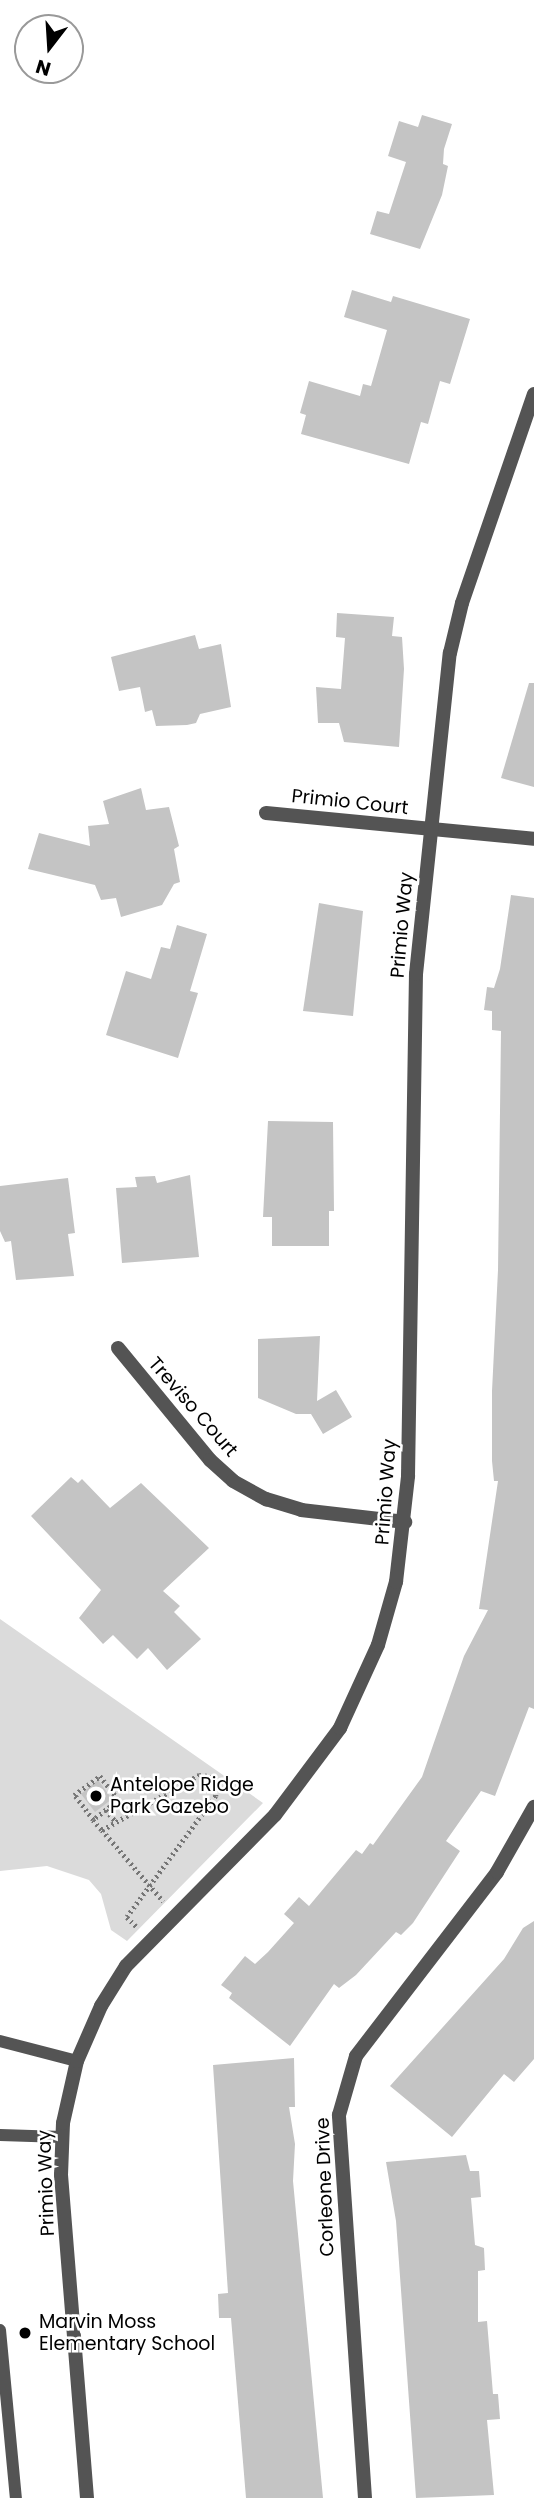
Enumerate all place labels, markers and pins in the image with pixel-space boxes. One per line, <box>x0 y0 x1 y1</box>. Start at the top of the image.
place label: Antelope Ridge Park Gazebo <box>110 1774 254 1818</box>
marker: Antelope Ridge Park Gazebo <box>88 1788 104 1804</box>
place label: Marvin Moss Elementary School <box>39 2311 215 2355</box>
marker: Marvin Moss Elementary School <box>17 2325 33 2341</box>

